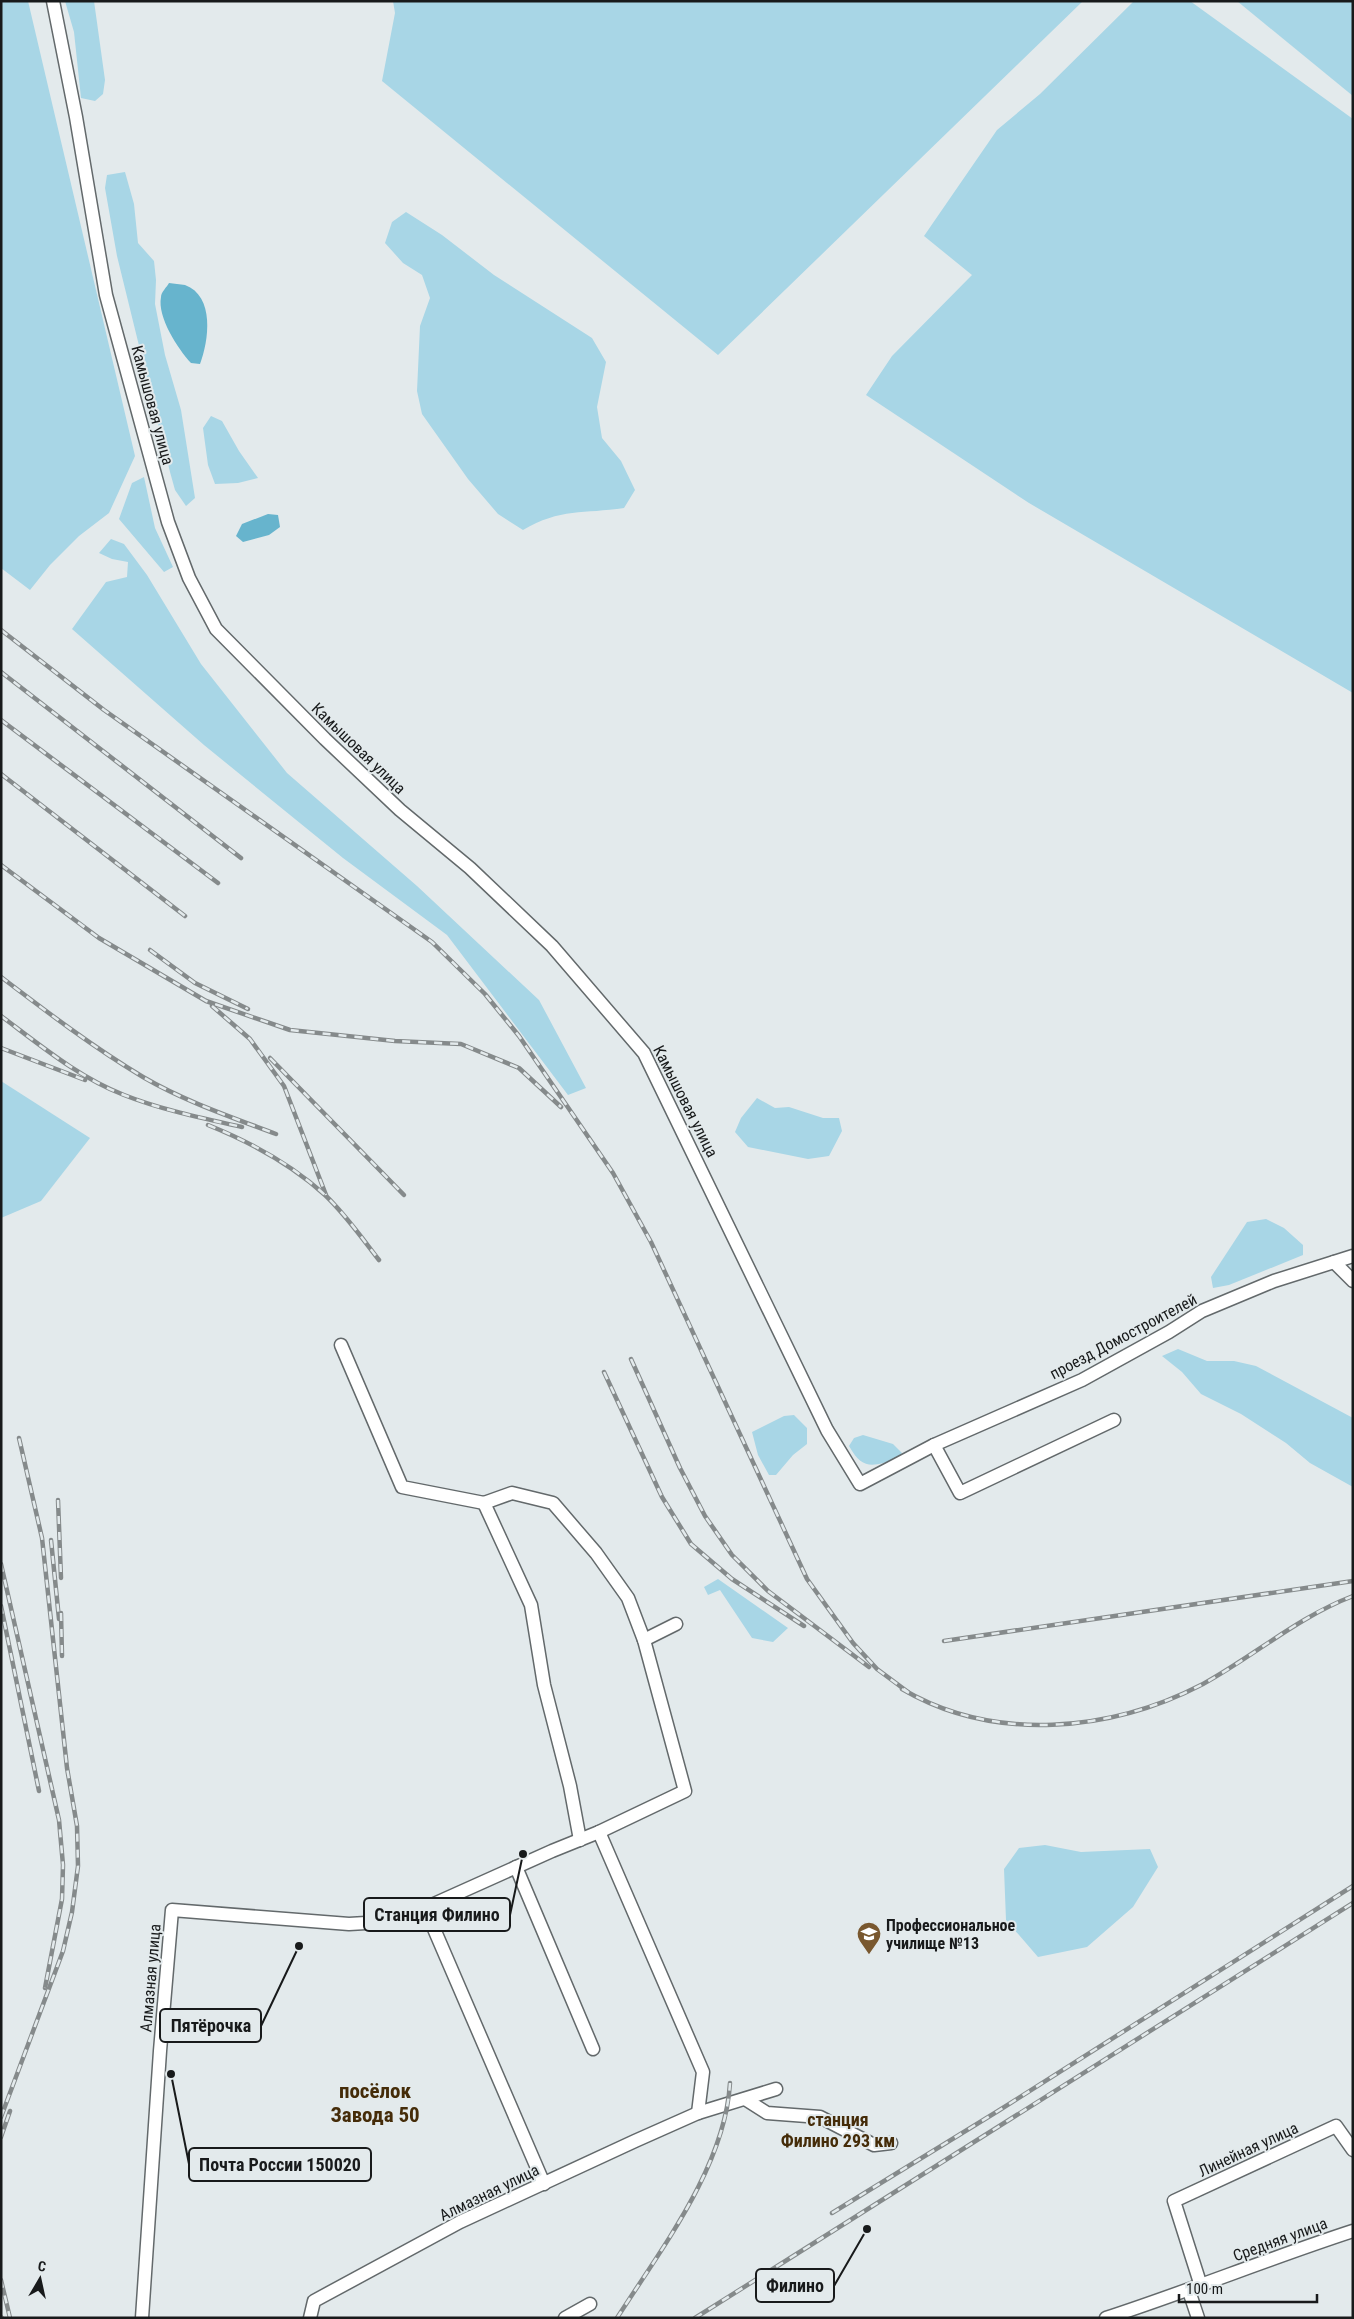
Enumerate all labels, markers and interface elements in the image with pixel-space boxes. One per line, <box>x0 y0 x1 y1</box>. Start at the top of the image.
street label: Камышовая улица <box>127 343 178 467</box>
street label: Камышовая улица <box>308 699 409 798</box>
street label: Камышовая улица <box>649 1042 722 1160</box>
street label: проезд Домостроителей <box>1047 1290 1200 1383</box>
callout: Станция Филино <box>364 1898 510 1931</box>
text: Станция Филино <box>374 1904 500 1925</box>
place label: Профессиональное училище №13 <box>886 1916 1016 1953</box>
school or university icon: Профессиональное училище №13 <box>856 1921 882 1955</box>
street label: Алмазная улица <box>136 1923 165 2033</box>
callout: Пятёрочка <box>160 2009 261 2042</box>
text: Пятёрочка <box>171 2015 251 2036</box>
district label: посёлок Завода 50 <box>330 2079 420 2127</box>
district label: станция Филино 293 км <box>781 2109 895 2151</box>
street label: Линейная улица <box>1195 2118 1301 2181</box>
callout: Почта России 150020 <box>189 2148 371 2181</box>
text: Почта России 150020 <box>199 2154 361 2175</box>
street label: Алмазная улица <box>436 2160 542 2225</box>
street label: Средняя улица <box>1230 2214 1330 2265</box>
north arrow <box>15 2254 65 2304</box>
text: С <box>37 2258 47 2275</box>
callout: Филино <box>756 2269 834 2302</box>
scale bar <box>1179 2272 1316 2304</box>
text: Филино <box>766 2275 824 2296</box>
text: 100 m <box>1186 2280 1223 2298</box>

